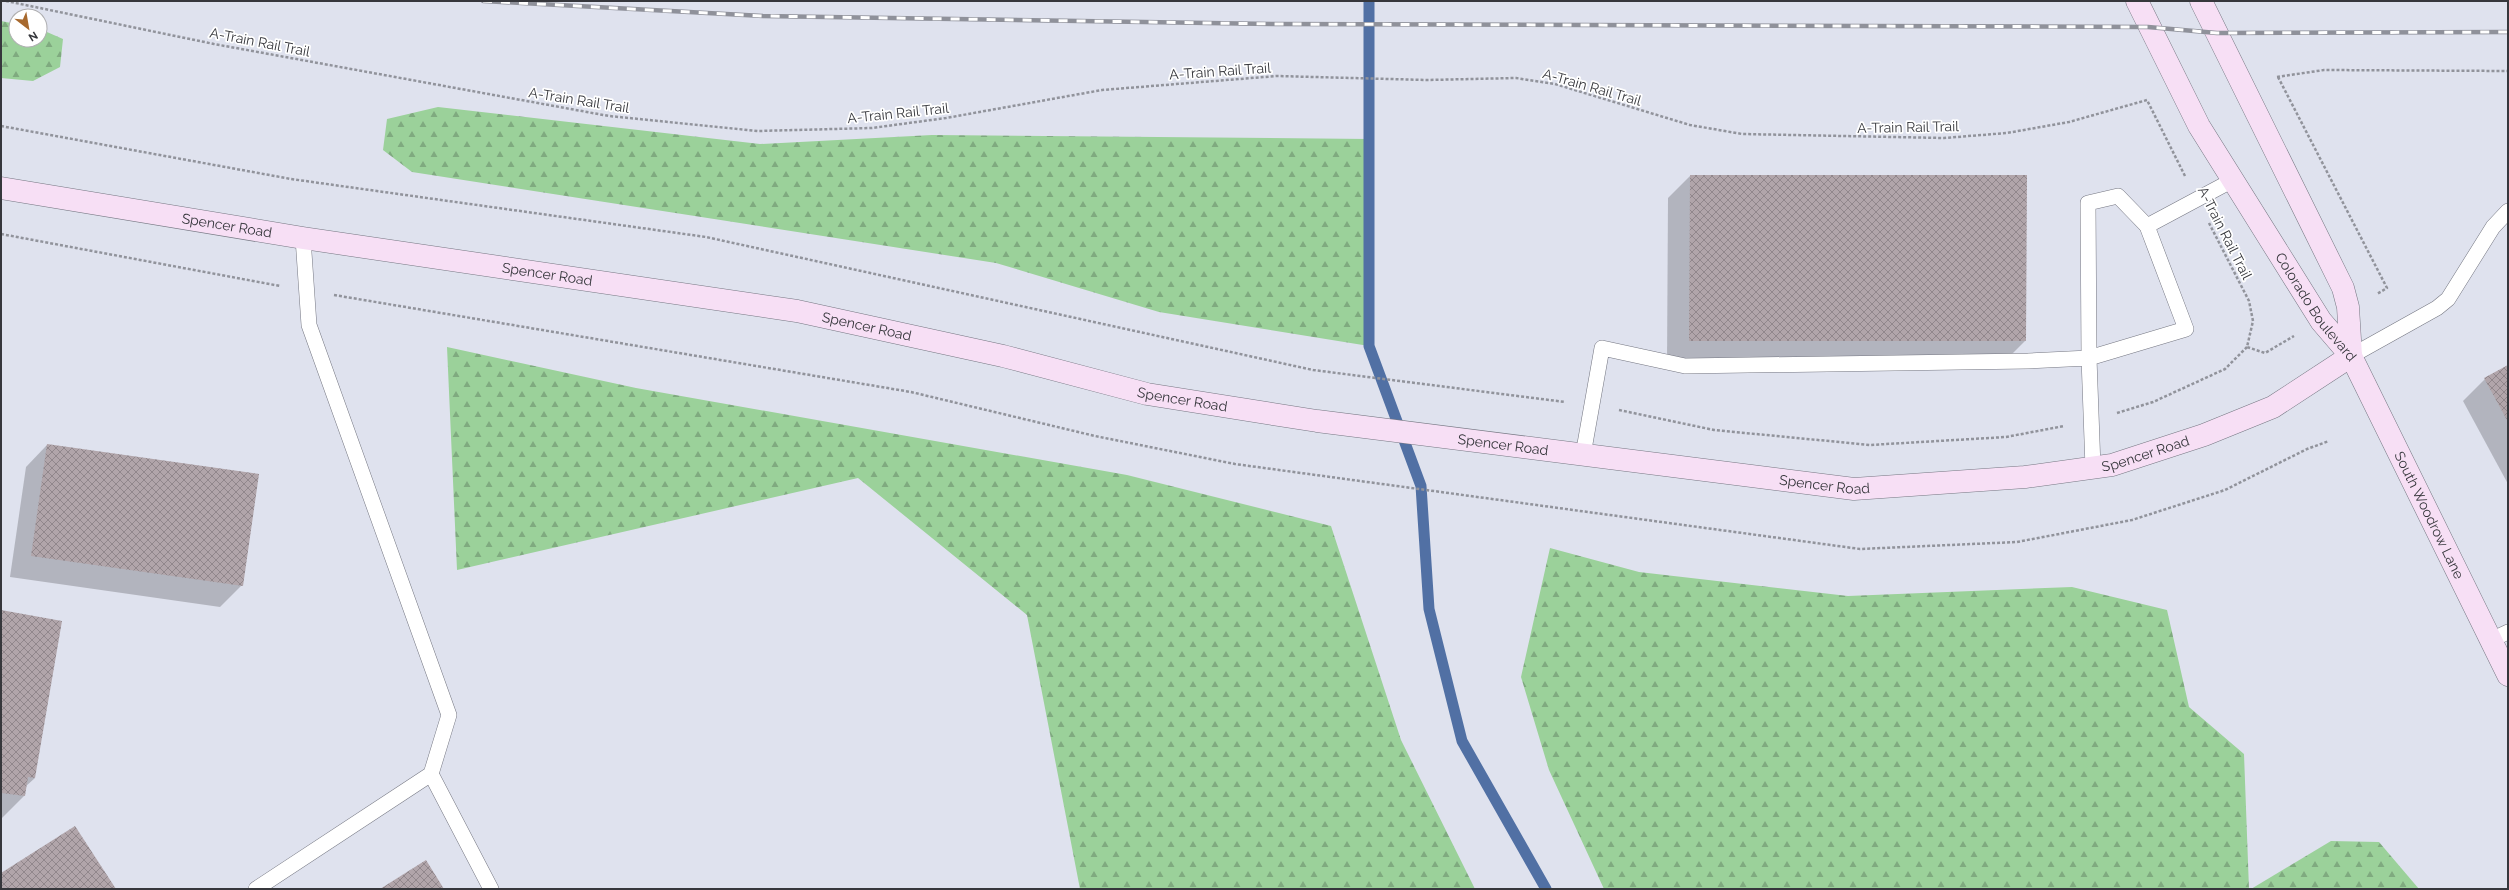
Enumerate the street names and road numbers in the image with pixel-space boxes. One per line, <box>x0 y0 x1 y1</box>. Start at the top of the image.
street label: A-Train Rail Trail <box>208 24 312 60</box>
street label: A-Train Rail Trail <box>1169 59 1272 83</box>
street label: A-Train Rail Trail <box>1541 65 1643 109</box>
street label: A-Train Rail Trail <box>527 84 631 116</box>
street label: A-Train Rail Trail <box>846 100 950 126</box>
street label: A-Train Rail Trail <box>1857 118 1959 136</box>
street label: A-Train Rail Trail <box>2195 184 2255 282</box>
street label: Spencer Road <box>181 210 273 241</box>
street label: Colorado Boulevard <box>2272 250 2360 364</box>
street label: Spencer Road <box>501 260 594 289</box>
street label: Spencer Road <box>821 309 913 344</box>
street label: Spencer Road <box>1135 384 1229 415</box>
street label: Spencer Road <box>1457 431 1549 458</box>
street label: Spencer Road <box>2100 432 2191 474</box>
street label: South Woodrow Lane <box>2391 449 2467 581</box>
street label: Spencer Road <box>1778 472 1870 497</box>

